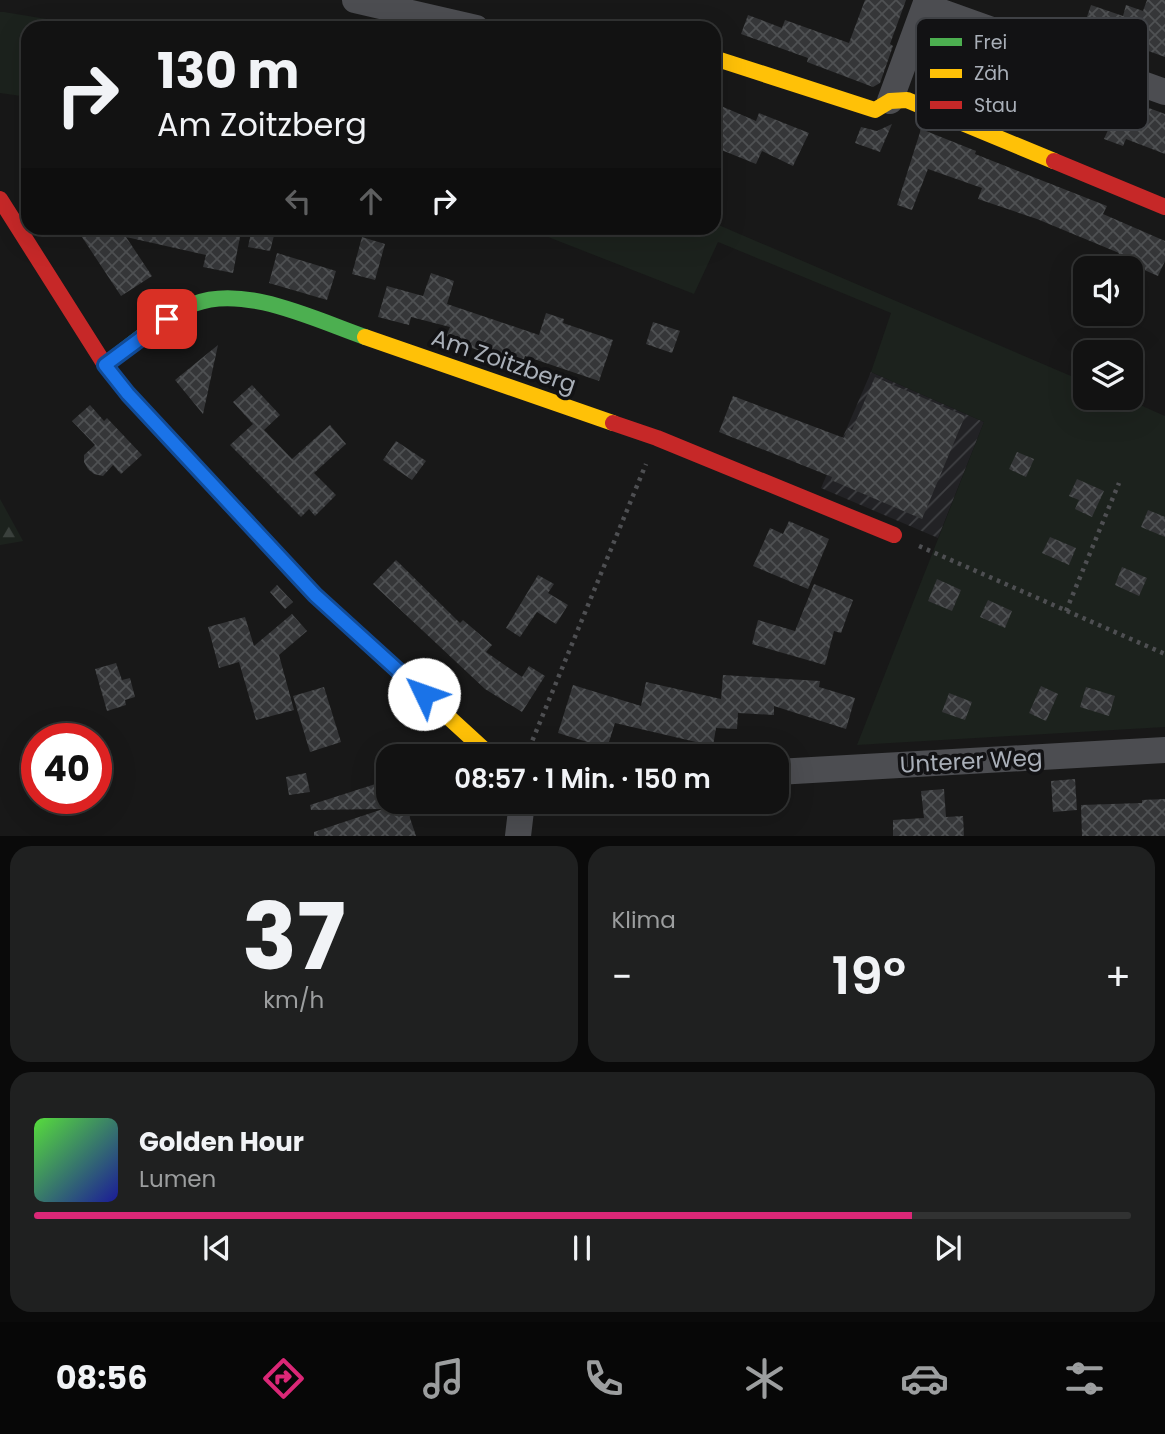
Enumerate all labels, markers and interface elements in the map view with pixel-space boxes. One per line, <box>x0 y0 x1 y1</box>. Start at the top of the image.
legend <box>916 18 1148 130</box>
text: Frei <box>974 29 1007 56</box>
text: 130 m <box>157 37 299 105</box>
icon: right <box>42 49 133 140</box>
text: Zäh <box>974 60 1009 87</box>
text: Stau <box>974 92 1017 119</box>
text: Am Zoitzberg <box>157 102 367 147</box>
icon: left <box>279 182 317 220</box>
icon: ahead <box>352 182 390 220</box>
icon: right <box>425 182 463 220</box>
map controls <box>1073 256 1143 410</box>
button: sound <box>1073 256 1143 326</box>
pin <box>137 289 197 349</box>
icon: arrive <box>148 300 186 338</box>
street label: Am Zoitzberg <box>427 321 581 401</box>
button: layers <box>1073 340 1143 410</box>
position arrow <box>387 657 461 731</box>
speed limit sign: 40 <box>21 723 112 814</box>
street label: Unterer Weg <box>899 741 1043 781</box>
text: 08:57 · 1 Min. · 150 m <box>454 761 711 797</box>
text: 37 <box>242 873 346 1001</box>
text: Klima <box>612 904 676 936</box>
text: 19° <box>832 939 906 1012</box>
text: − <box>612 950 632 1003</box>
text: + <box>1105 950 1131 1003</box>
text: km/h <box>263 984 324 1016</box>
text: Golden Hour <box>139 1124 304 1160</box>
text: Lumen <box>139 1163 216 1195</box>
icon: previous <box>198 1229 236 1267</box>
icon: pause <box>563 1229 601 1267</box>
icon: next <box>929 1229 967 1267</box>
icon: directions <box>259 1354 308 1403</box>
icon: music <box>419 1354 468 1403</box>
icon: phone <box>579 1354 628 1403</box>
icon: climate <box>740 1354 789 1403</box>
icon: car <box>900 1354 949 1403</box>
icon: filters <box>1060 1354 1109 1403</box>
text: 08:56 <box>56 1355 148 1400</box>

